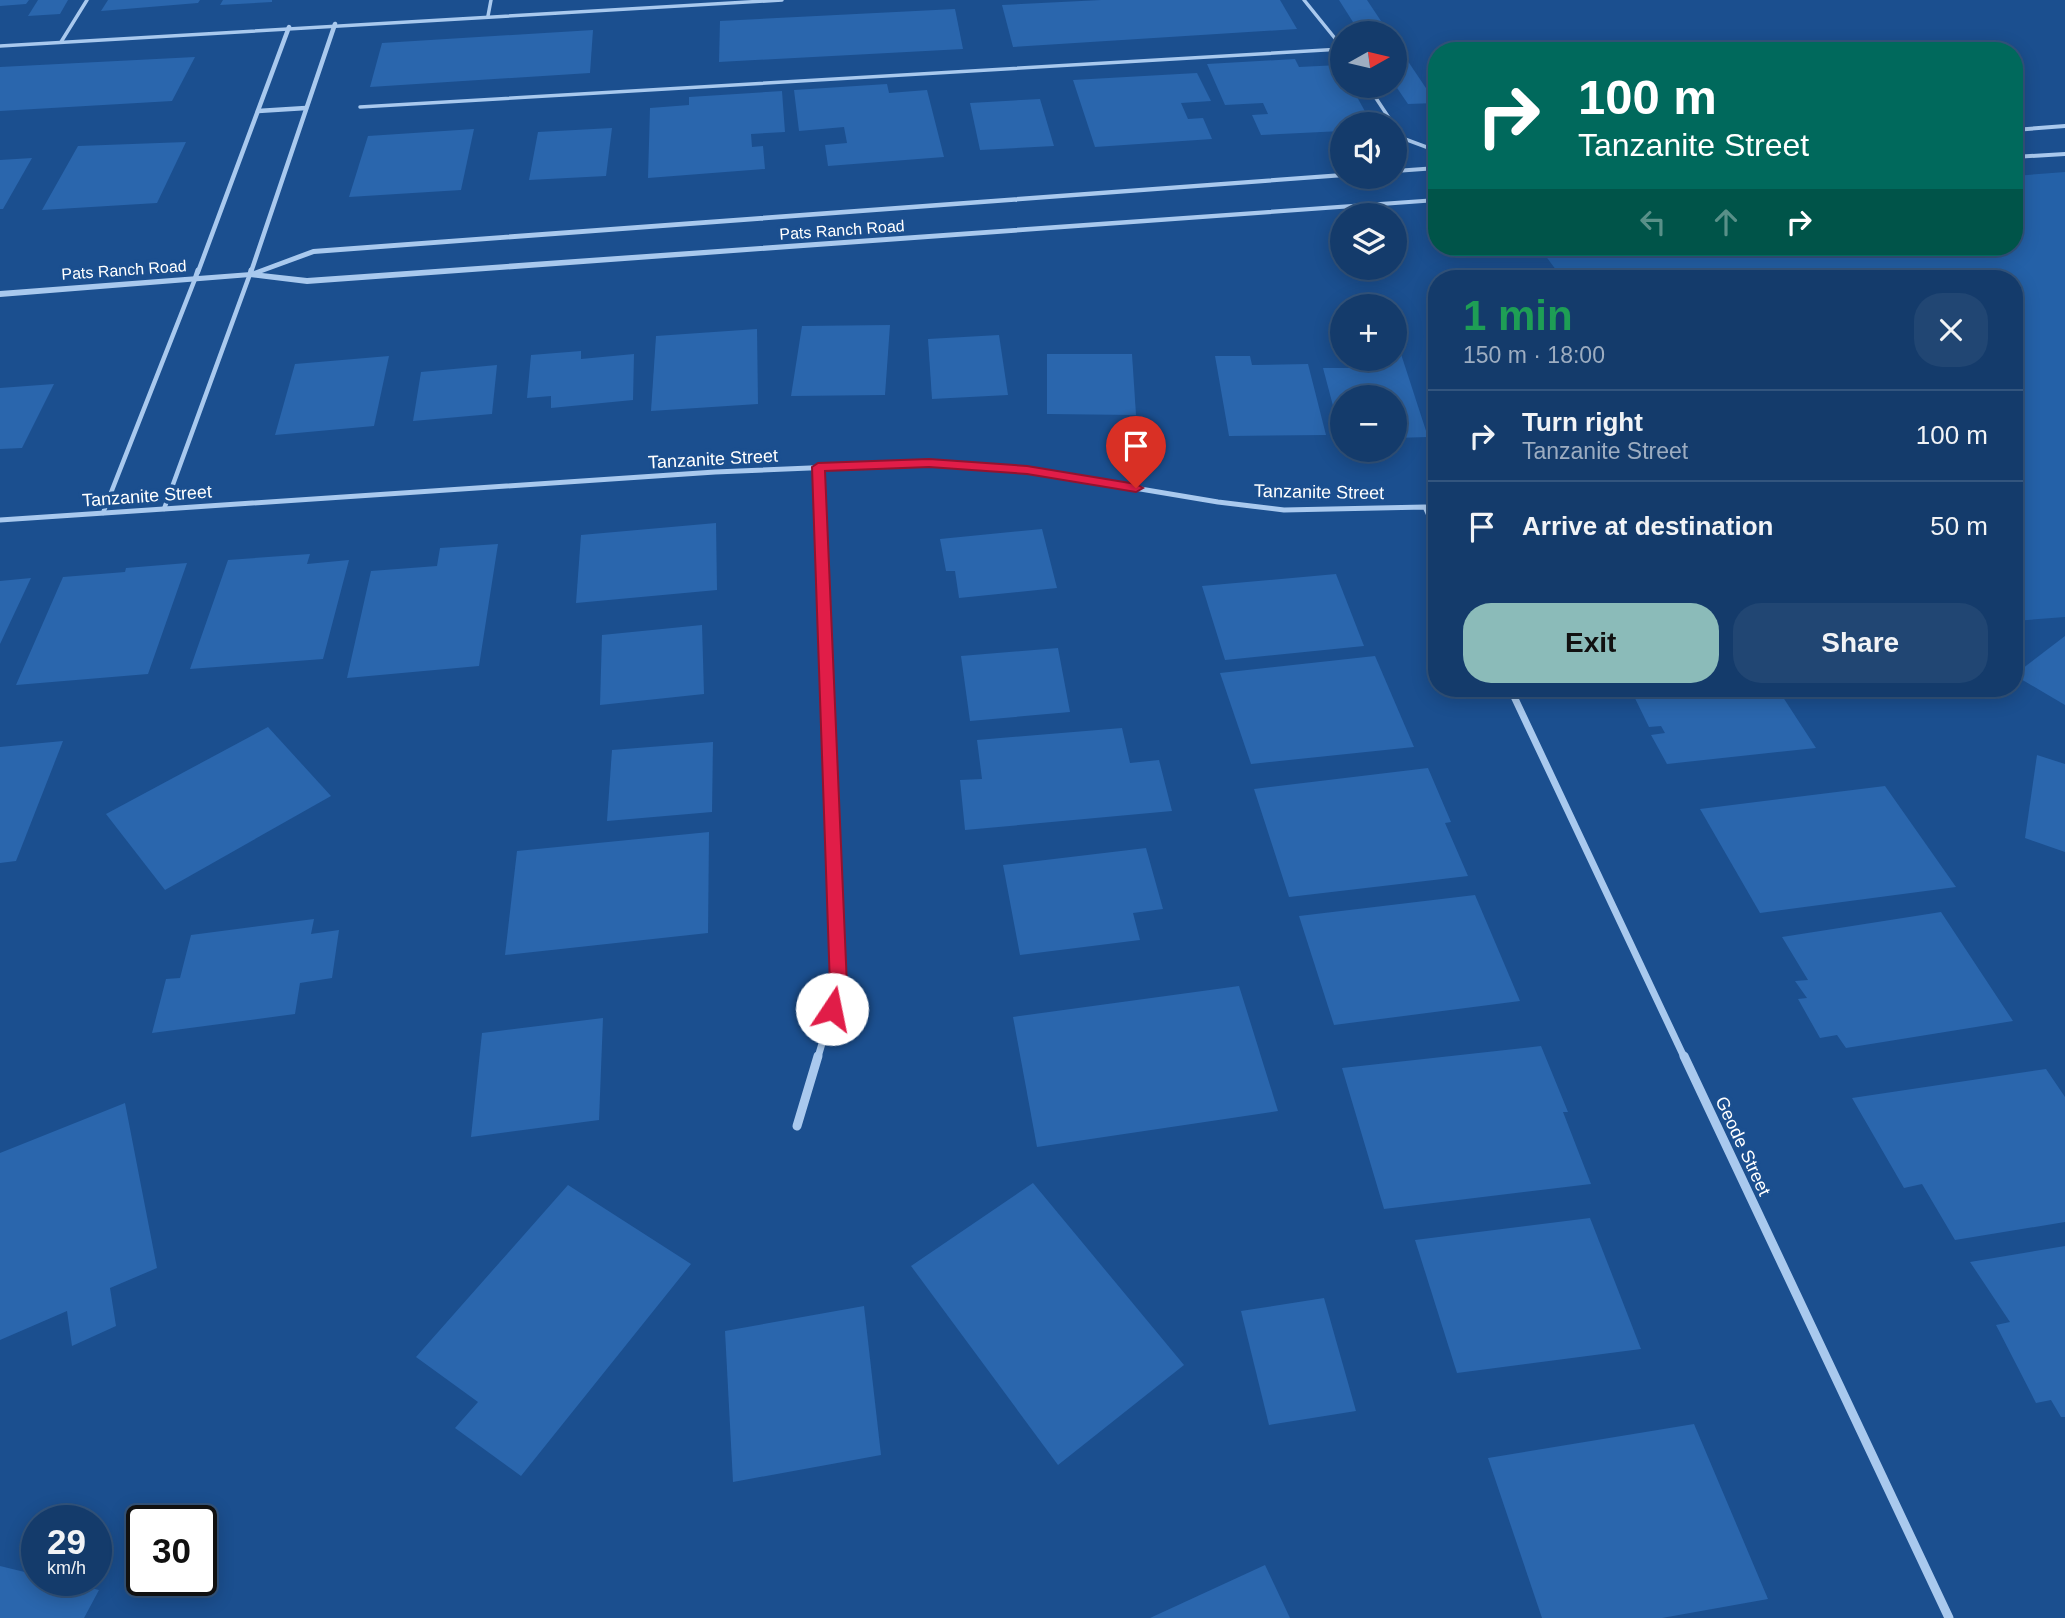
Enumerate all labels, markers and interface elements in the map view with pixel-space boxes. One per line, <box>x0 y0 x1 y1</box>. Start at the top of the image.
north arrow <box>1330 21 1407 98</box>
map controls <box>1330 21 1407 462</box>
icon: right <box>1463 70 1554 161</box>
text: 100 m <box>1578 70 1717 124</box>
button: sound <box>1330 112 1407 189</box>
text: Tanzanite Street <box>1578 127 1809 163</box>
button: layers <box>1330 203 1407 280</box>
icon: left <box>1634 203 1672 241</box>
icon: ahead <box>1707 203 1745 241</box>
icon: right <box>1780 203 1818 241</box>
street label: Pats Ranch Road <box>779 217 905 243</box>
street label: Pats Ranch Road <box>61 257 187 283</box>
text: 1 min <box>1463 292 1573 339</box>
button: close <box>1914 293 1988 367</box>
button: + <box>1330 294 1407 371</box>
text: 150 m · 18:00 <box>1463 342 1605 368</box>
button: − <box>1330 385 1407 462</box>
text: Turn right <box>1522 407 1643 437</box>
pin <box>1106 416 1166 488</box>
icon: right <box>1463 417 1501 455</box>
text: 100 m <box>1916 420 1988 450</box>
icon: arrive <box>1117 427 1155 465</box>
text: Tanzanite Street <box>1522 438 1688 464</box>
street label: Tanzanite Street <box>648 446 778 472</box>
street label: Tanzanite Street <box>81 481 213 511</box>
street label: Tanzanite Street <box>1254 481 1384 503</box>
icon: arrive <box>1463 508 1501 546</box>
text: Arrive at destination <box>1522 511 1773 541</box>
text: 50 m <box>1930 511 1988 541</box>
button: Exit <box>1463 603 1719 683</box>
button: Share <box>1733 603 1988 683</box>
position arrow <box>795 972 869 1046</box>
street label: Geode Street <box>1711 1093 1775 1199</box>
speed limit sign: 30 <box>126 1505 217 1596</box>
text: 29 <box>47 1522 86 1561</box>
text: km/h <box>47 1558 86 1578</box>

